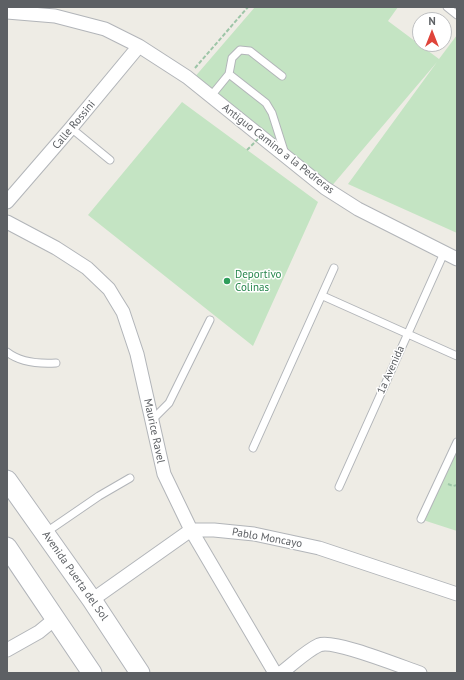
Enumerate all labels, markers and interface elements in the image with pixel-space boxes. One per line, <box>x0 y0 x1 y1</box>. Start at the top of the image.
north arrow <box>412 12 452 52</box>
text: N <box>428 14 436 28</box>
street label: Calle Rossini <box>50 98 98 152</box>
street label: Antiguo Camino a la Pedreras <box>219 101 337 197</box>
place label: Deportivo Colinas <box>235 268 281 294</box>
marker: Deportivo Colinas <box>222 276 232 286</box>
street label: 1a Avenida <box>374 344 408 396</box>
street label: Maurice Ravel <box>141 397 167 465</box>
street label: Pablo Moncayo <box>231 525 303 551</box>
street label: Avenida Puerta del Sol <box>39 529 111 623</box>

